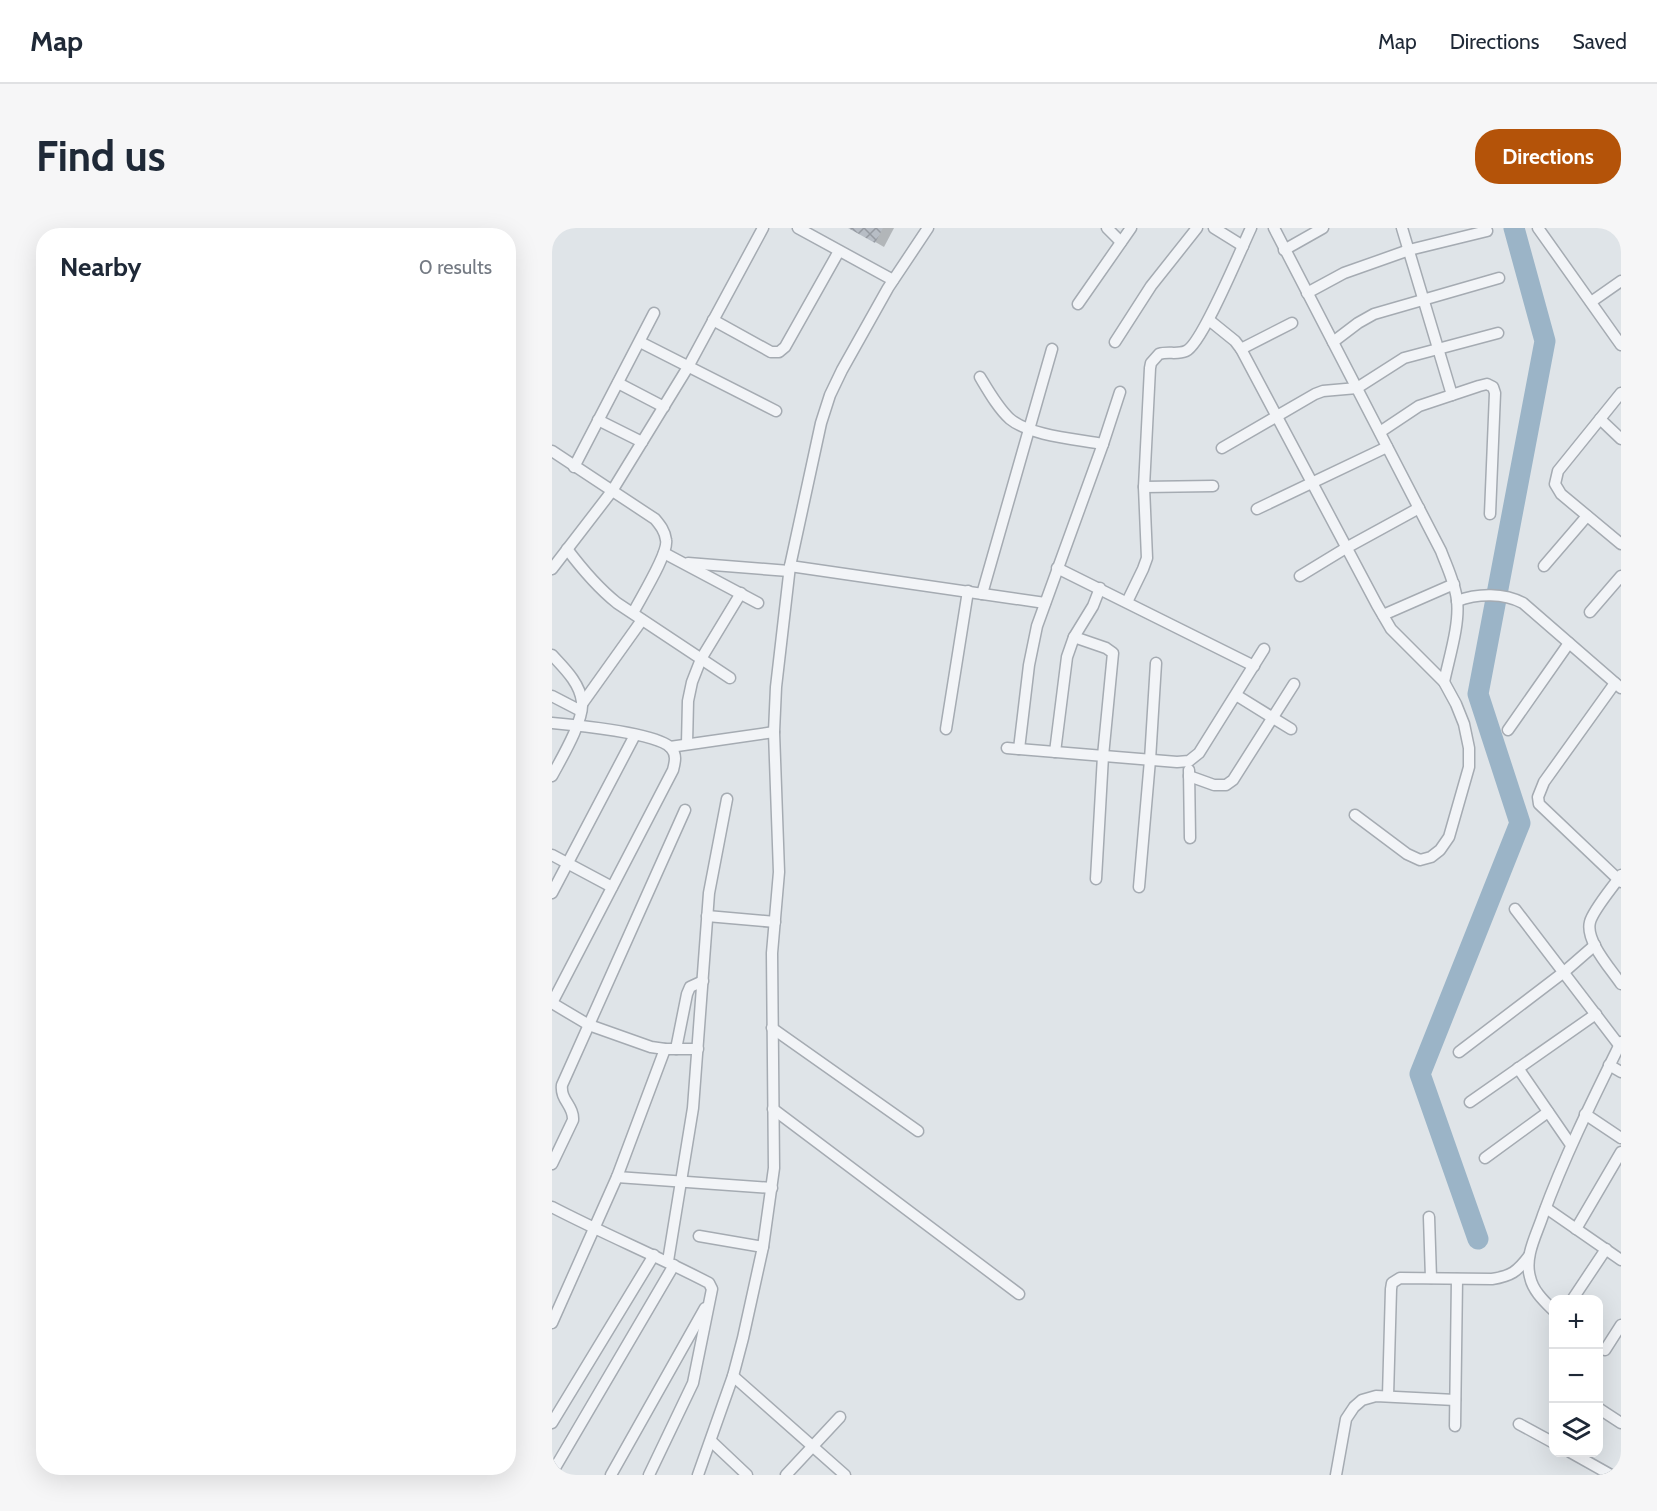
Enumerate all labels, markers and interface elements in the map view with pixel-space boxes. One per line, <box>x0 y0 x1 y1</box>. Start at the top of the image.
text: Map <box>30 24 83 58</box>
text: Map <box>1378 29 1417 54</box>
text: Directions <box>1450 29 1539 54</box>
text: Saved <box>1572 29 1627 54</box>
button: Directions <box>1475 129 1621 184</box>
text: Find us <box>36 130 165 182</box>
text: Nearby <box>60 251 141 283</box>
text: 0 results <box>419 255 492 279</box>
map controls <box>1549 1295 1603 1457</box>
button: + <box>1549 1295 1603 1349</box>
button: − <box>1549 1349 1603 1403</box>
button: layers <box>1549 1403 1603 1457</box>

